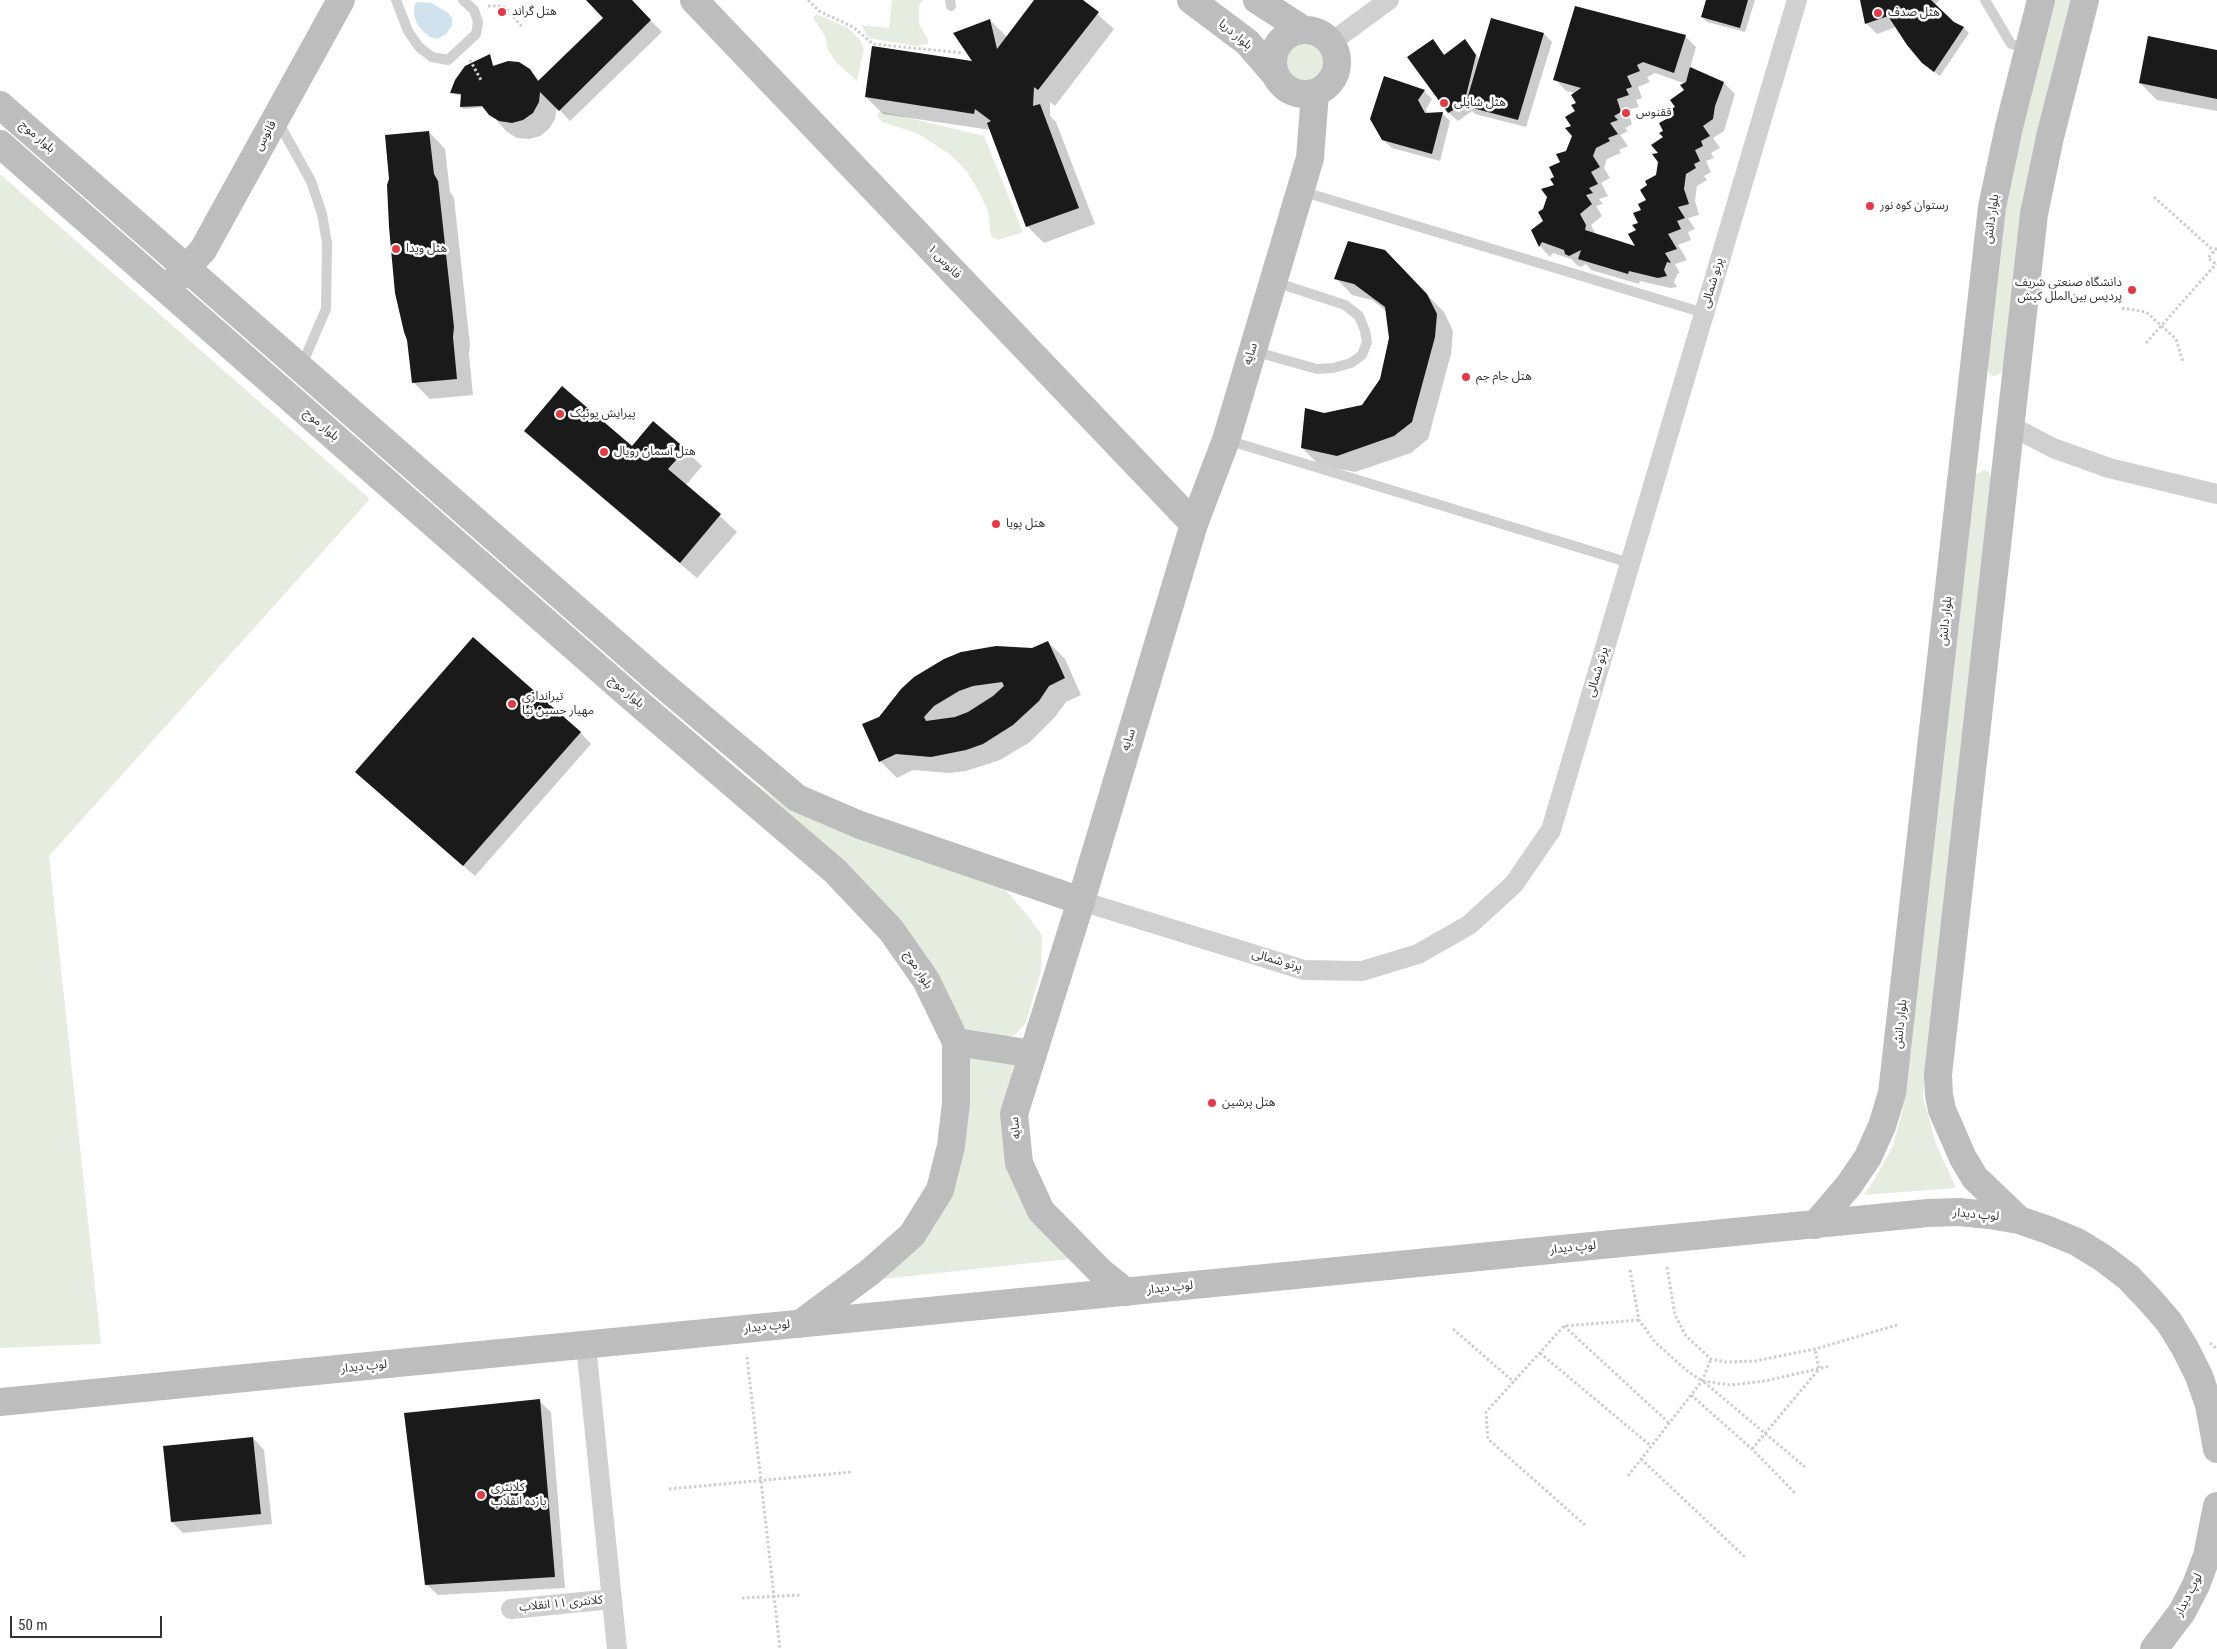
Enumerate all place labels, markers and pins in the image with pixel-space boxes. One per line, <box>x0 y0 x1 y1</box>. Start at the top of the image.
place label: هتل گراند <box>512 5 557 19</box>
marker: هتل گراند <box>496 6 508 18</box>
place label: هتل صدف <box>1888 6 1940 20</box>
marker: هتل صدف <box>1872 7 1884 19</box>
place label: هتل شایلی <box>1454 96 1506 110</box>
marker: هتل شایلی <box>1438 97 1450 109</box>
place label: ققنوس <box>1636 106 1672 120</box>
marker: ققنوس <box>1620 107 1632 119</box>
place label: رستوان کوه نور <box>1880 199 1949 213</box>
marker: رستوان کوه نور <box>1864 200 1876 212</box>
place label: هتل ویدا <box>406 242 447 256</box>
marker: هتل ویدا <box>390 243 402 255</box>
place label: دانشگاه صنعتی شریف پردیس بین‌الملل کیش <box>2015 276 2122 304</box>
marker: دانشگاه صنعتی شریف پردیس بین‌الملل کیش <box>2126 284 2138 296</box>
place label: هتل جام جم <box>1476 370 1532 384</box>
marker: هتل جام جم <box>1460 371 1472 383</box>
place label: پیرایش یونیک <box>570 407 636 421</box>
marker: پیرایش یونیک <box>554 408 566 420</box>
place label: هتل آسمان رویال <box>614 445 696 459</box>
marker: هتل آسمان رویال <box>598 446 610 458</box>
place label: هتل پویا <box>1006 517 1045 531</box>
marker: هتل پویا <box>990 518 1002 530</box>
place label: تیراندازی مهیار حسین نیا <box>522 690 594 718</box>
marker: تیراندازی مهیار حسین نیا <box>506 698 518 710</box>
place label: هتل پرشین <box>1222 1096 1276 1110</box>
marker: هتل پرشین <box>1206 1097 1218 1109</box>
place label: کلانتری یازده انقلاب <box>491 1481 547 1509</box>
marker: کلانتری یازده انقلاب <box>475 1489 487 1501</box>

